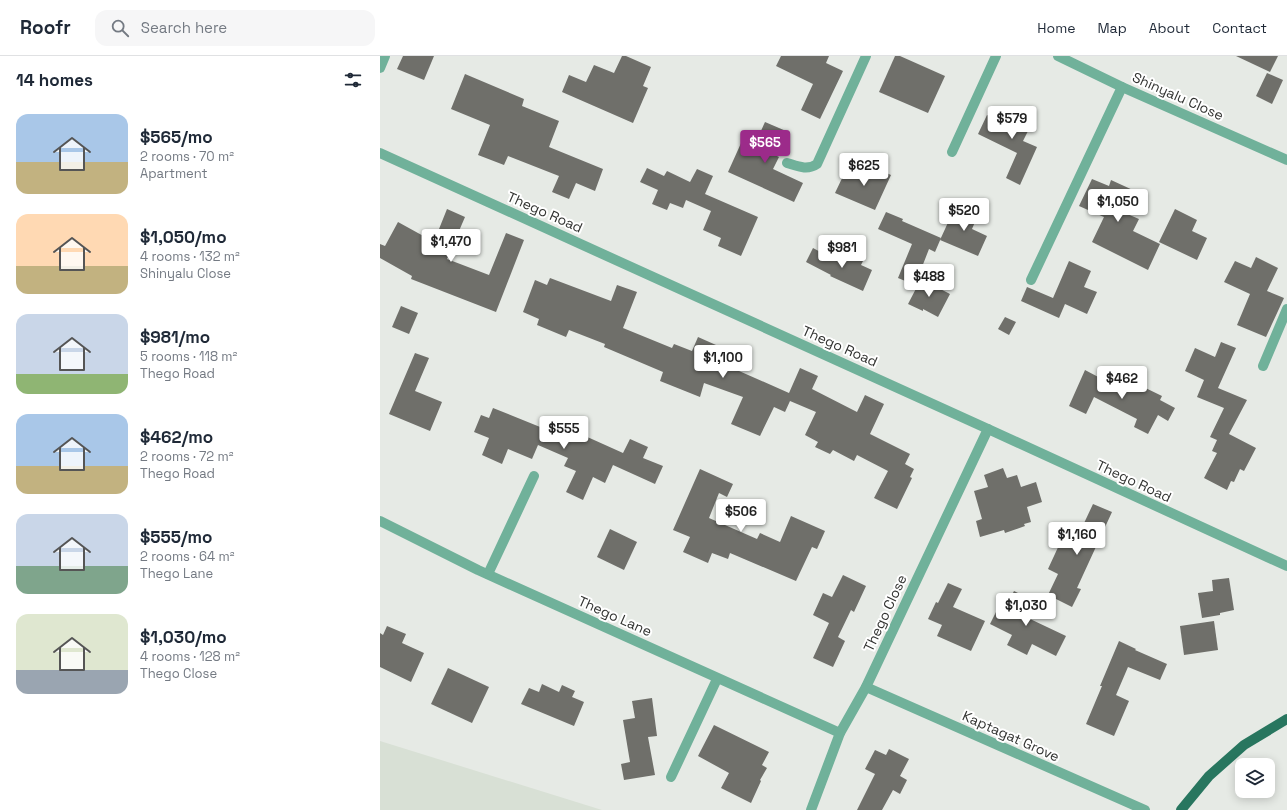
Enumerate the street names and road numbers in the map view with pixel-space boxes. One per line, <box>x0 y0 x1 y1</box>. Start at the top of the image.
street label: Shinyalu Close <box>1130 68 1226 124</box>
street label: Thego Road <box>504 187 586 237</box>
street label: Thego Road <box>799 321 881 371</box>
street label: Thego Road <box>1094 456 1174 506</box>
street label: Thego Close <box>859 572 911 654</box>
street label: Thego Lane <box>575 592 655 640</box>
street label: Kaptagat Grove <box>960 707 1062 765</box>

